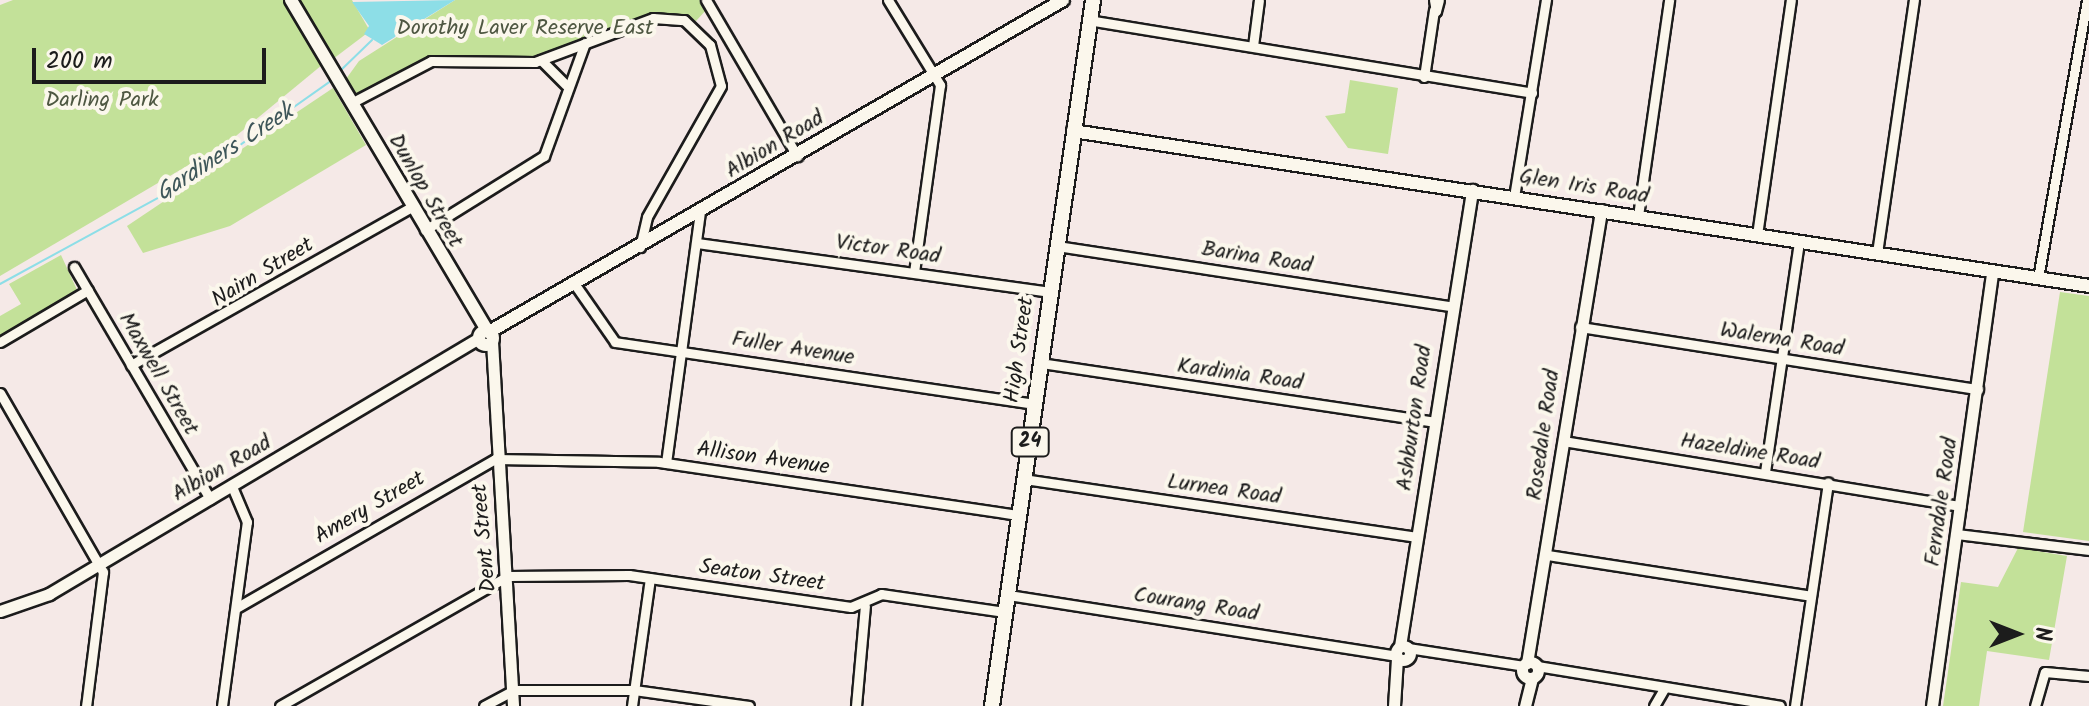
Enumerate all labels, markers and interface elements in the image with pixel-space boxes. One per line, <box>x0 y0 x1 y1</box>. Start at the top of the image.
park label: Dorothy Laver Reserve East <box>397 16 653 42</box>
scale bar <box>36 32 270 82</box>
text: 200 m <box>46 42 113 81</box>
park label: Darling Park <box>45 88 159 114</box>
water label: Gardiners Creek <box>151 98 299 208</box>
street label: Albion Road <box>721 105 829 185</box>
street label: Dunlop Street <box>382 129 468 253</box>
street label: Glen Iris Road <box>1517 164 1651 210</box>
street label: Victor Road <box>834 230 942 270</box>
street label: Nairn Street <box>207 232 319 314</box>
street label: Barina Road <box>1200 236 1314 280</box>
street label: High Street <box>999 295 1041 405</box>
street label: Maxwell Street <box>112 308 204 440</box>
street label: Walerna Road <box>1718 317 1846 363</box>
street label: Fuller Avenue <box>730 326 856 372</box>
street label: Ashburton Road <box>1392 343 1438 493</box>
street label: Kardinia Road <box>1175 353 1305 397</box>
street label: Rosedale Road <box>1522 368 1566 502</box>
road number: 24 <box>1010 426 1050 458</box>
street label: Hazeldine Road <box>1678 428 1822 476</box>
street label: Albion Road <box>168 430 276 508</box>
street label: Ferndale Road <box>1920 436 1964 568</box>
street label: Allison Avenue <box>695 437 831 481</box>
street label: Amery Street <box>310 466 430 550</box>
street label: Lurnea Road <box>1165 469 1283 511</box>
street label: Dent Street <box>467 483 503 593</box>
street label: Seaton Street <box>697 554 827 598</box>
street label: Courang Road <box>1131 582 1261 628</box>
north arrow <box>1977 594 2057 674</box>
text: N <box>2024 627 2059 641</box>

